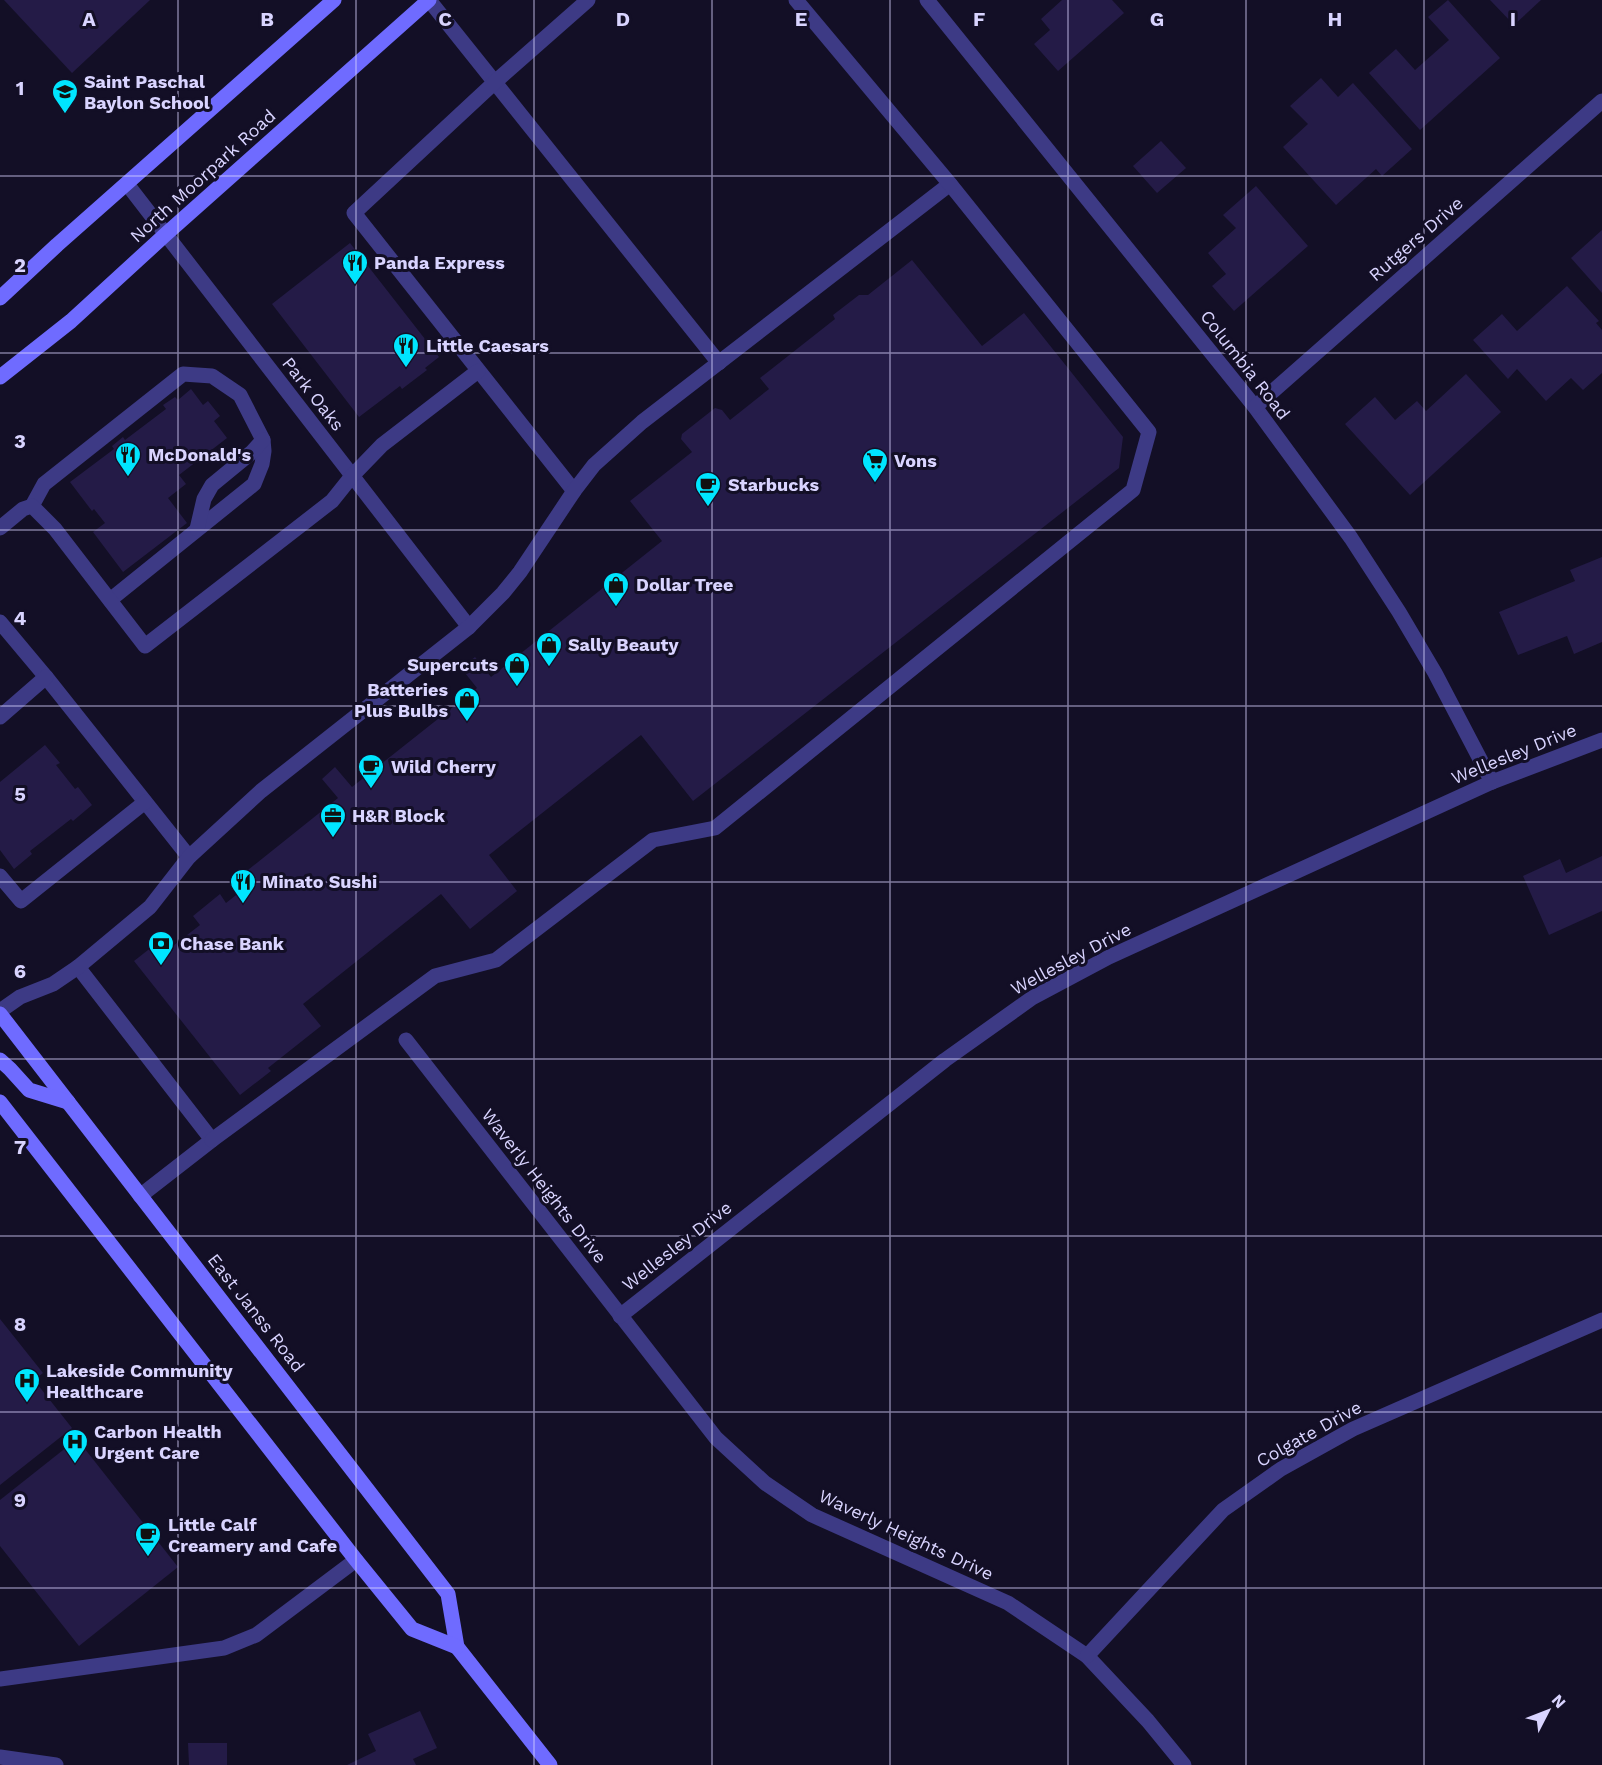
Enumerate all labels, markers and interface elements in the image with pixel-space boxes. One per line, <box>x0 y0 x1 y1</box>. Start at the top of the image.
text: A <box>82 7 96 31</box>
text: B <box>260 7 274 31</box>
text: C <box>438 7 452 31</box>
text: D <box>616 7 630 31</box>
text: E <box>795 7 807 31</box>
text: F <box>973 7 985 31</box>
text: G <box>1150 7 1164 31</box>
text: H <box>1328 7 1342 31</box>
text: I <box>1510 7 1516 31</box>
place label: Saint Paschal Baylon School <box>84 71 210 113</box>
text: 1 <box>16 76 24 100</box>
school or university icon: Saint Paschal Baylon School <box>50 77 80 115</box>
street label: North Moorpark Road <box>126 105 280 246</box>
street label: Rutgers Drive <box>1364 192 1467 285</box>
restaurant icon: Panda Express <box>340 248 370 286</box>
place label: Panda Express <box>374 252 505 273</box>
text: 2 <box>14 253 26 277</box>
street label: Columbia Road <box>1196 306 1295 423</box>
restaurant icon: Little Caesars <box>391 331 421 369</box>
place label: Little Caesars <box>426 335 549 356</box>
street label: Park Oaks <box>278 353 349 435</box>
text: 3 <box>14 429 26 453</box>
restaurant icon: McDonald's <box>113 440 143 478</box>
place label: McDonald's <box>148 444 251 465</box>
supermarket icon: Vons <box>860 446 890 484</box>
place label: Vons <box>894 450 937 471</box>
cafe icon: Starbucks <box>693 470 723 508</box>
place label: Starbucks <box>728 474 820 495</box>
shop icon: Dollar Tree <box>601 570 631 608</box>
place label: Dollar Tree <box>636 574 733 595</box>
text: 4 <box>14 606 27 630</box>
shop icon: Sally Beauty <box>534 630 564 668</box>
place label: Sally Beauty <box>568 634 679 655</box>
shop icon: Supercuts <box>502 650 532 688</box>
place label: Supercuts <box>407 654 498 675</box>
place label: Batteries Plus Bulbs <box>354 679 448 721</box>
shop icon: Batteries Plus Bulbs <box>452 685 482 723</box>
street label: Wellesley Drive <box>1448 719 1579 788</box>
cafe icon: Wild Cherry <box>356 752 386 790</box>
place label: Wild Cherry <box>391 756 497 777</box>
text: 5 <box>14 782 26 806</box>
office icon: H&R Block <box>318 801 348 839</box>
place label: H&R Block <box>352 805 446 826</box>
restaurant icon: Minato Sushi <box>228 867 258 905</box>
place label: Minato Sushi <box>262 871 377 892</box>
street label: Wellesley Drive <box>1007 918 1134 999</box>
bank icon: Chase Bank <box>146 929 176 967</box>
place label: Chase Bank <box>180 933 285 954</box>
text: 6 <box>14 959 26 983</box>
street label: Waverly Heights Drive <box>478 1104 611 1267</box>
text: 7 <box>14 1135 26 1159</box>
street label: Wellesley Drive <box>618 1196 736 1295</box>
street label: East Janss Road <box>204 1249 309 1376</box>
text: 8 <box>14 1312 26 1336</box>
place label: Lakeside Community Healthcare <box>46 1360 233 1402</box>
hospital icon: Lakeside Community Healthcare <box>12 1366 42 1404</box>
street label: Colgate Drive <box>1253 1396 1365 1471</box>
place label: Carbon Health Urgent Care <box>94 1421 222 1463</box>
hospital icon: Carbon Health Urgent Care <box>60 1427 90 1465</box>
street label: Waverly Heights Drive <box>816 1485 997 1584</box>
text: 9 <box>14 1488 26 1512</box>
place label: Little Calf Creamery and Cafe <box>168 1514 337 1556</box>
cafe icon: Little Calf Creamery and Cafe <box>133 1520 163 1558</box>
north arrow <box>1518 1681 1578 1741</box>
text: N <box>1548 1691 1570 1712</box>

